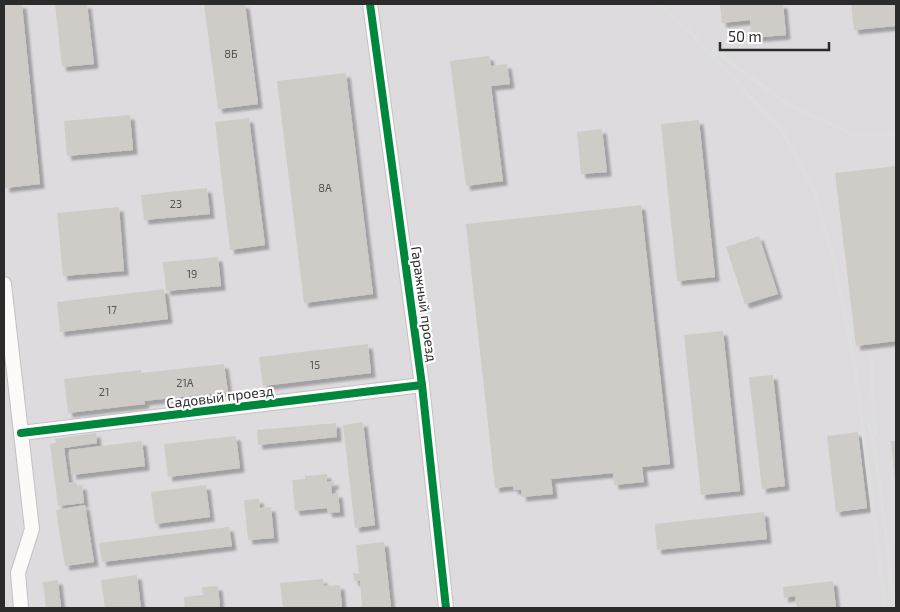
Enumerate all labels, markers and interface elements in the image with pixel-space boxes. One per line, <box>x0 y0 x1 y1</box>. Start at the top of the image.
scale bar <box>720 20 829 52</box>
text: 50 m <box>728 27 762 45</box>
house number: 8Б <box>224 47 238 60</box>
house number: 8А <box>318 181 332 194</box>
house number: 23 <box>170 197 182 210</box>
street label: Гаражный проезд <box>408 245 441 363</box>
house number: 19 <box>187 267 197 280</box>
house number: 17 <box>107 303 117 316</box>
house number: 15 <box>310 358 320 371</box>
house number: 21А <box>176 376 194 389</box>
street label: Садовый проезд <box>165 381 275 412</box>
house number: 21 <box>99 385 109 398</box>

